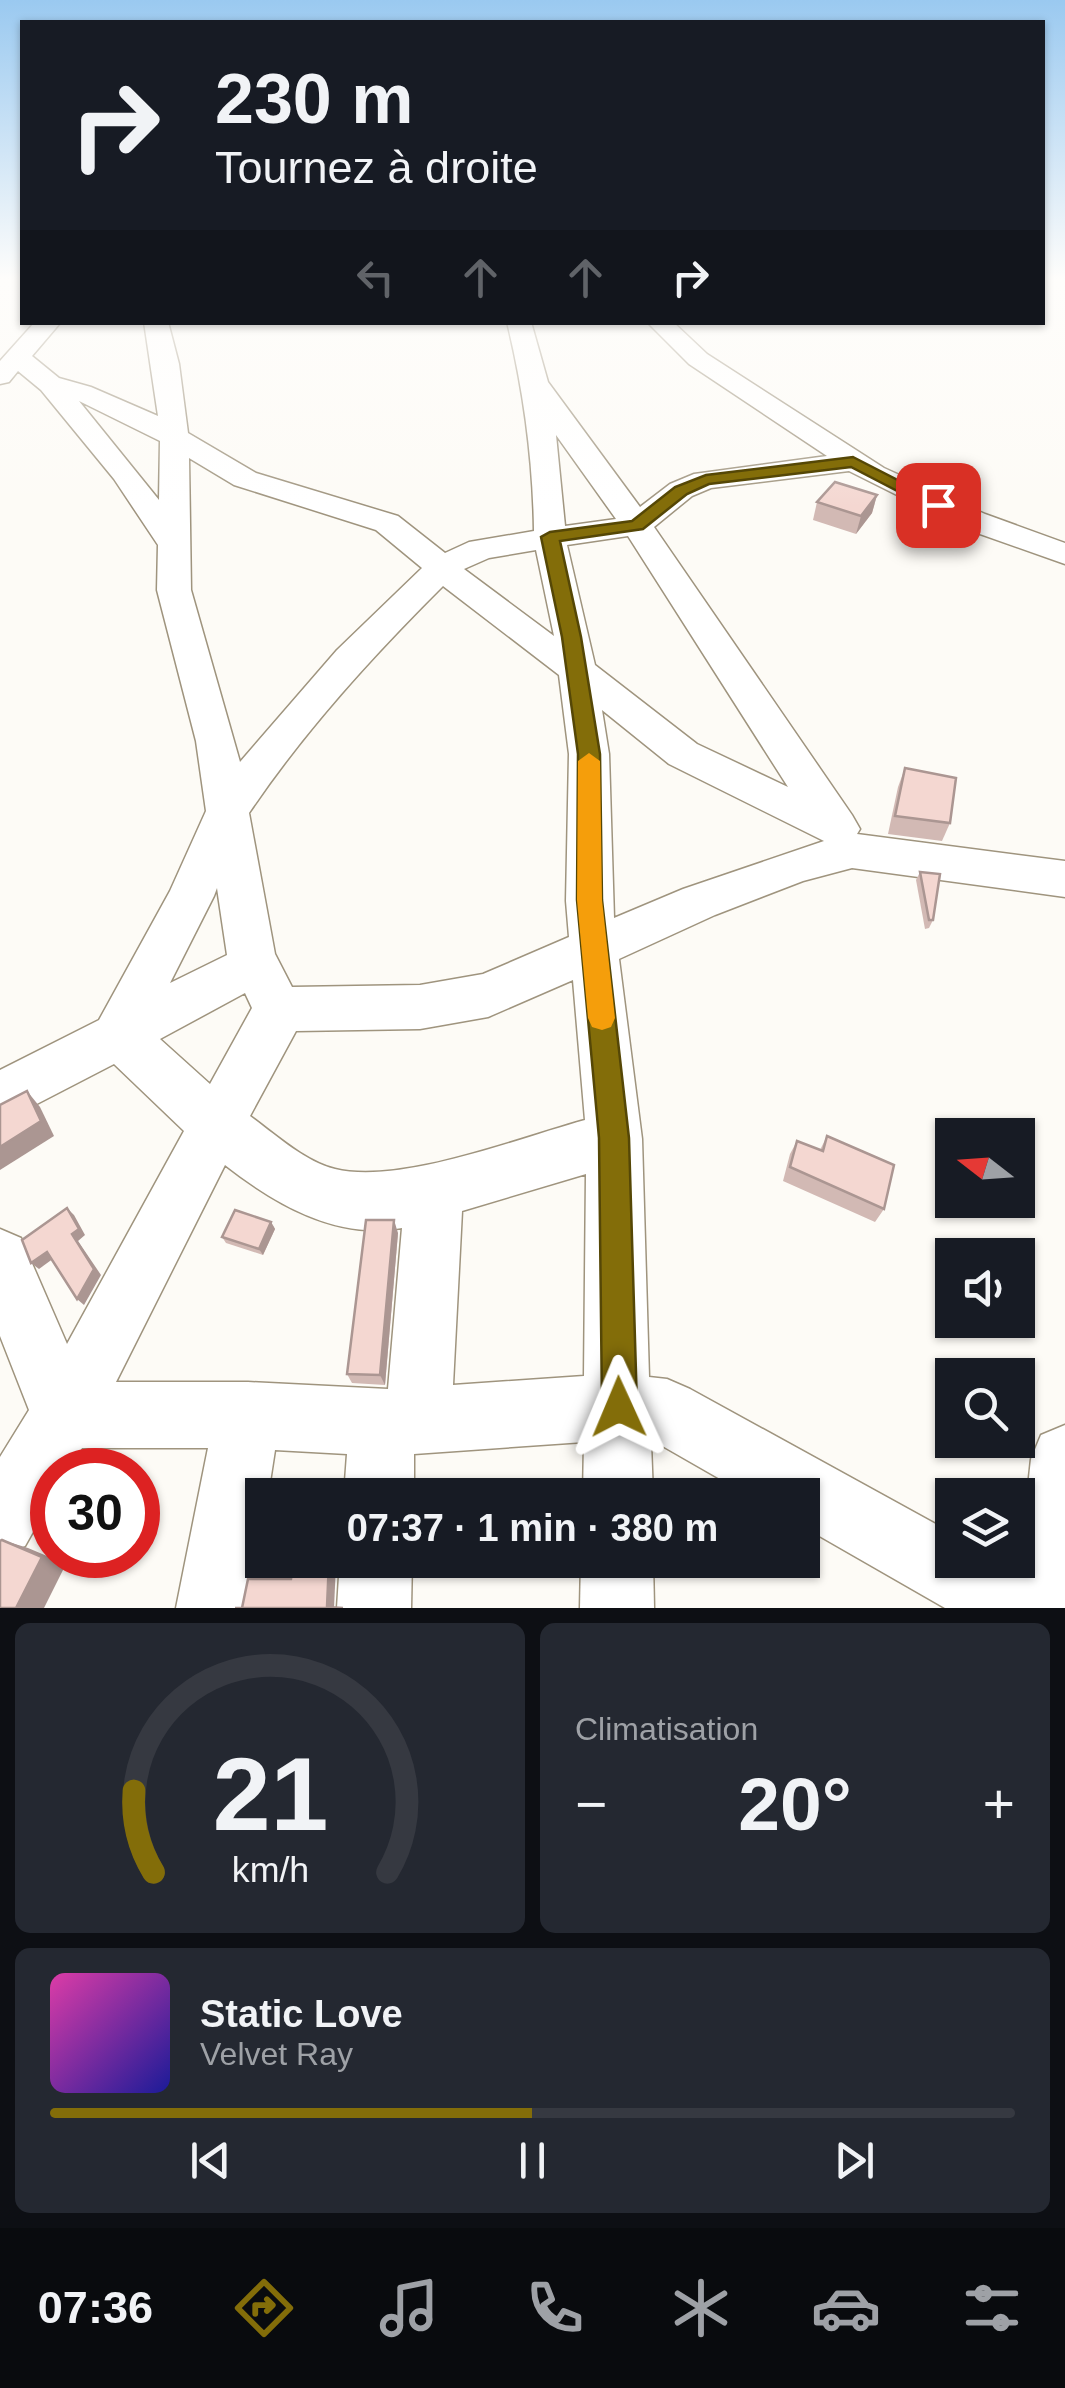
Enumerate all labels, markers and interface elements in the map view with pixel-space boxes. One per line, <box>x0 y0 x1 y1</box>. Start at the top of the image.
icon: right <box>50 60 180 190</box>
text: 230 m <box>215 60 413 138</box>
text: Tournez à droite <box>215 142 538 193</box>
icon: left <box>348 250 403 305</box>
icon: ahead <box>453 250 508 305</box>
icon: ahead <box>558 250 613 305</box>
icon: right <box>663 250 718 305</box>
pin <box>896 463 981 548</box>
icon: arrive <box>911 478 966 533</box>
north arrow <box>935 1118 1035 1218</box>
map controls <box>935 1118 1035 1578</box>
button: sound <box>935 1238 1035 1338</box>
position arrow <box>567 1355 671 1459</box>
button: search <box>935 1358 1035 1458</box>
speed limit sign: 30 <box>30 1448 160 1578</box>
button: layers <box>935 1478 1035 1578</box>
text: 07:37 · 1 min · 380 m <box>347 1507 718 1549</box>
text: Climatisation <box>575 1711 758 1747</box>
text: 21 <box>212 1736 328 1852</box>
text: 20° <box>738 1762 852 1846</box>
text: − <box>575 1773 607 1835</box>
text: + <box>983 1773 1015 1835</box>
text: km/h <box>231 1850 309 1890</box>
text: Static Love <box>200 1993 403 2035</box>
text: Velvet Ray <box>200 2036 353 2072</box>
icon: previous <box>183 2133 238 2188</box>
icon: pause <box>505 2133 560 2188</box>
icon: next <box>827 2133 882 2188</box>
icon: directions <box>229 2273 299 2343</box>
icon: music <box>374 2273 444 2343</box>
icon: phone <box>520 2273 590 2343</box>
icon: climate <box>666 2273 736 2343</box>
icon: car <box>811 2273 881 2343</box>
icon: filters <box>957 2273 1027 2343</box>
text: 07:36 <box>38 2282 153 2333</box>

